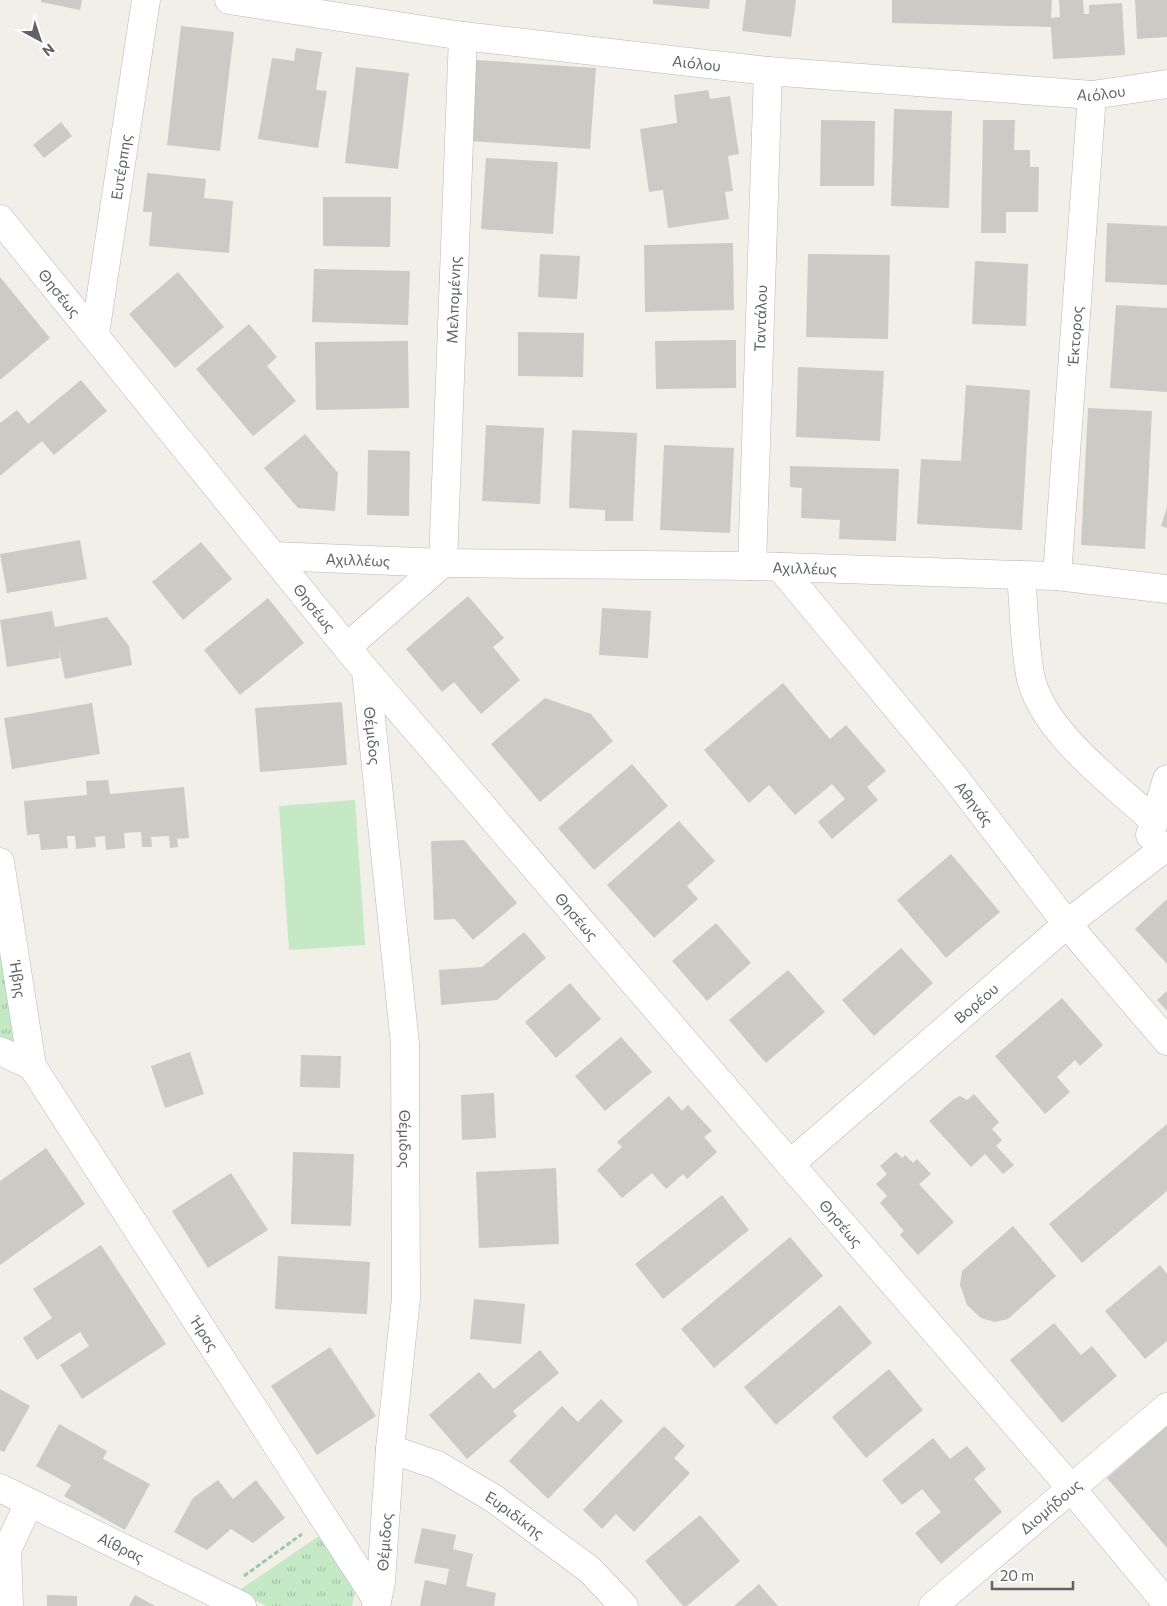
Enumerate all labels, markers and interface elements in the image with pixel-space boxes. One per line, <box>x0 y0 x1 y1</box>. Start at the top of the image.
north arrow <box>15 15 65 65</box>
text: N <box>39 40 58 60</box>
street label: Αιόλου <box>671 51 722 75</box>
street label: Αιόλου <box>1076 81 1127 104</box>
street label: Ευτέρπης <box>107 133 134 201</box>
street label: Μελπομένης <box>442 256 464 344</box>
street label: Θησέως <box>35 265 85 321</box>
street label: Ταντάλου <box>750 284 770 352</box>
street label: Έκτορος <box>1063 305 1086 368</box>
street label: Αχιλλέως <box>325 549 391 570</box>
street label: Αχιλλέως <box>772 558 837 578</box>
street label: Θησέως <box>290 580 339 635</box>
street label: Θέμιδος <box>361 706 385 766</box>
street label: Αθηνάς <box>952 777 997 829</box>
street label: Θησέως <box>552 889 602 944</box>
street label: Ήβης <box>6 958 30 999</box>
street label: Βορέου <box>950 979 1002 1027</box>
street label: Θέμιδος <box>396 1110 414 1168</box>
street label: Θησέως <box>816 1196 867 1250</box>
street label: Ήρας <box>186 1311 223 1354</box>
street label: Διομήδους <box>1016 1475 1085 1537</box>
street label: Ευριδίκης <box>482 1487 548 1542</box>
street label: Θέμιδος <box>373 1512 395 1572</box>
street label: Αίθρας <box>95 1528 147 1566</box>
scale bar <box>992 1558 1073 1590</box>
text: 20 m <box>1000 1566 1034 1584</box>

